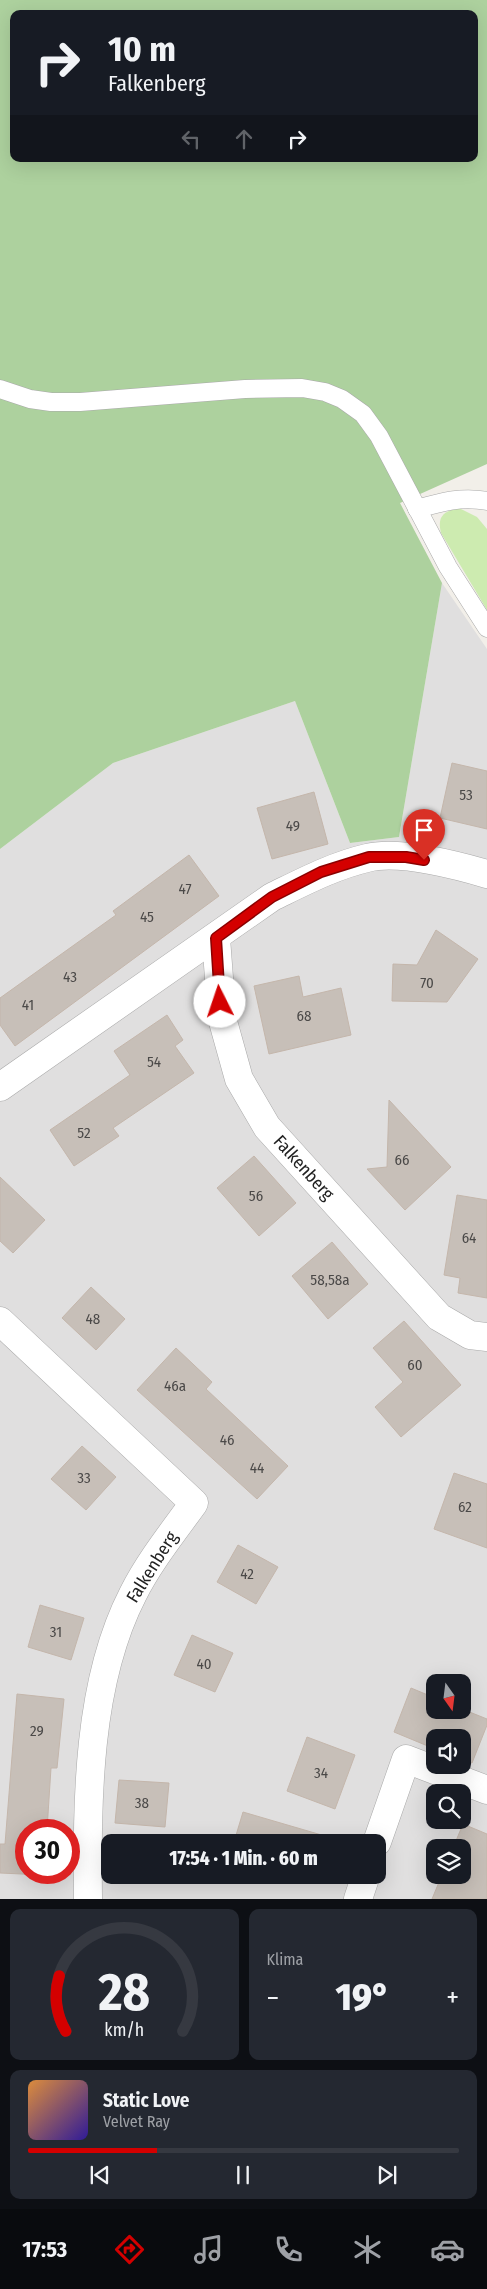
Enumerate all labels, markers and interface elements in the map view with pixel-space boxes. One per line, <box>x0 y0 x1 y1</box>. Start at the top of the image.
text: 10 m <box>108 28 176 70</box>
icon: right <box>25 30 90 95</box>
text: Falkenberg <box>108 70 205 97</box>
icon: left <box>177 125 205 153</box>
icon: ahead <box>230 125 258 153</box>
icon: right <box>283 125 311 153</box>
house number: 53 <box>459 786 473 804</box>
pin <box>403 809 445 860</box>
icon: arrive <box>410 816 438 844</box>
house number: 49 <box>286 817 300 835</box>
house number: 47 <box>178 880 192 898</box>
house number: 45 <box>140 908 154 926</box>
house number: 43 <box>63 968 77 986</box>
house number: 70 <box>420 974 434 992</box>
position arrow <box>193 975 245 1027</box>
house number: 41 <box>22 996 34 1014</box>
house number: 68 <box>297 1007 311 1025</box>
house number: 54 <box>147 1053 161 1071</box>
house number: 52 <box>77 1124 91 1142</box>
street label: Falkenberg <box>269 1131 339 1205</box>
house number: 66 <box>395 1151 409 1169</box>
house number: 56 <box>249 1187 263 1205</box>
house number: 64 <box>462 1229 476 1247</box>
house number: 58,58a <box>310 1271 350 1289</box>
house number: 48 <box>86 1310 100 1328</box>
house number: 60 <box>407 1356 423 1374</box>
house number: 46a <box>164 1377 186 1395</box>
house number: 46 <box>220 1431 234 1449</box>
house number: 44 <box>250 1459 264 1477</box>
house number: 33 <box>77 1469 91 1487</box>
house number: 62 <box>458 1498 472 1516</box>
street label: Falkenberg <box>122 1527 183 1607</box>
house number: 42 <box>240 1565 254 1583</box>
house number: 31 <box>50 1623 62 1641</box>
house number: 40 <box>196 1655 212 1673</box>
north arrow <box>426 1674 471 1719</box>
map controls <box>426 1674 471 1884</box>
house number: 29 <box>30 1722 44 1740</box>
button: sound <box>426 1729 471 1774</box>
house number: 34 <box>314 1764 328 1782</box>
button: search <box>426 1784 471 1829</box>
house number: 38 <box>135 1794 149 1812</box>
speed limit sign: 30 <box>15 1819 80 1884</box>
button: layers <box>426 1839 471 1884</box>
text: 17:54 · 1 Min. · 60 m <box>169 1847 318 1870</box>
text: Klima <box>267 1950 303 1969</box>
text: 28 <box>97 1961 150 2024</box>
text: 19° <box>336 1974 390 2020</box>
text: − <box>267 1981 279 2014</box>
text: + <box>446 1981 459 2014</box>
text: km/h <box>104 2019 144 2041</box>
text: Static Love <box>103 2089 190 2112</box>
text: Velvet Ray <box>103 2112 170 2131</box>
icon: previous <box>86 2161 114 2189</box>
icon: pause <box>229 2161 257 2189</box>
icon: next <box>373 2161 401 2189</box>
icon: directions <box>112 2232 147 2267</box>
icon: music <box>191 2232 226 2267</box>
icon: phone <box>271 2232 306 2267</box>
icon: climate <box>350 2232 385 2267</box>
icon: car <box>430 2232 465 2267</box>
text: 17:53 <box>22 2236 67 2263</box>

